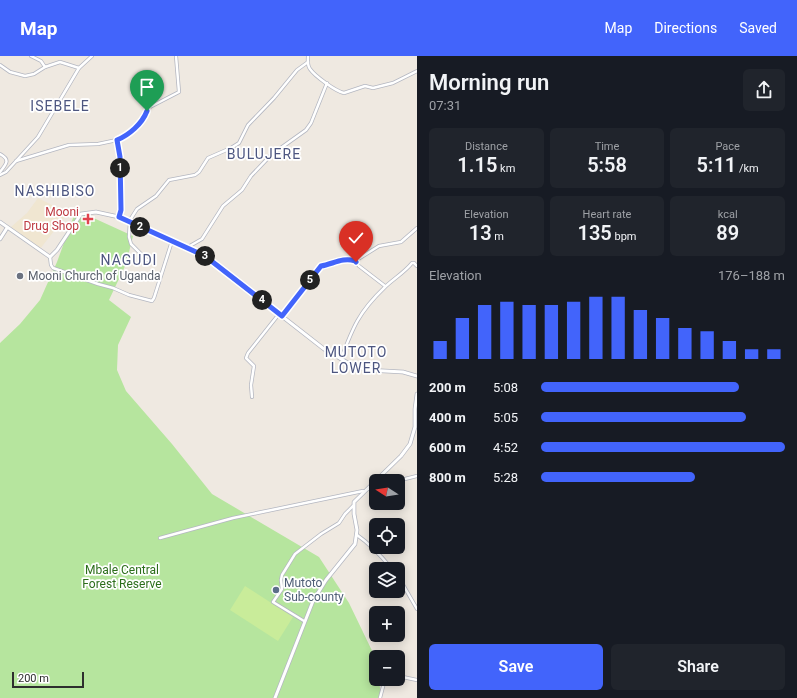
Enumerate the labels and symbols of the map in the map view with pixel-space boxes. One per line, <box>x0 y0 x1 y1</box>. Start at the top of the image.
pin <box>130 70 164 111</box>
district label: ISEBELE <box>30 98 90 114</box>
district label: BULUJERE <box>227 146 301 162</box>
pin: 1 <box>110 158 130 178</box>
district label: NASHIBISO <box>15 183 95 199</box>
place label: Mooni Drug Shop <box>23 205 79 233</box>
marker: Mooni Drug Shop <box>82 213 94 225</box>
pin: 2 <box>130 217 150 237</box>
pin <box>339 221 373 262</box>
pin: 3 <box>195 246 215 266</box>
district label: NAGUDI <box>101 252 157 268</box>
place label: Mooni Church of Uganda <box>28 269 161 283</box>
pin: 5 <box>300 270 320 290</box>
marker: Mooni Church of Uganda <box>15 271 25 281</box>
pin: 4 <box>252 290 272 310</box>
district label: MUTOTO LOWER <box>325 344 387 376</box>
north arrow <box>369 474 405 510</box>
park label: Mbale Central Forest Reserve <box>82 563 162 591</box>
place label: Mutoto Sub-county <box>284 576 344 604</box>
marker: Mutoto Sub-county <box>271 585 281 595</box>
scale bar <box>12 670 84 689</box>

